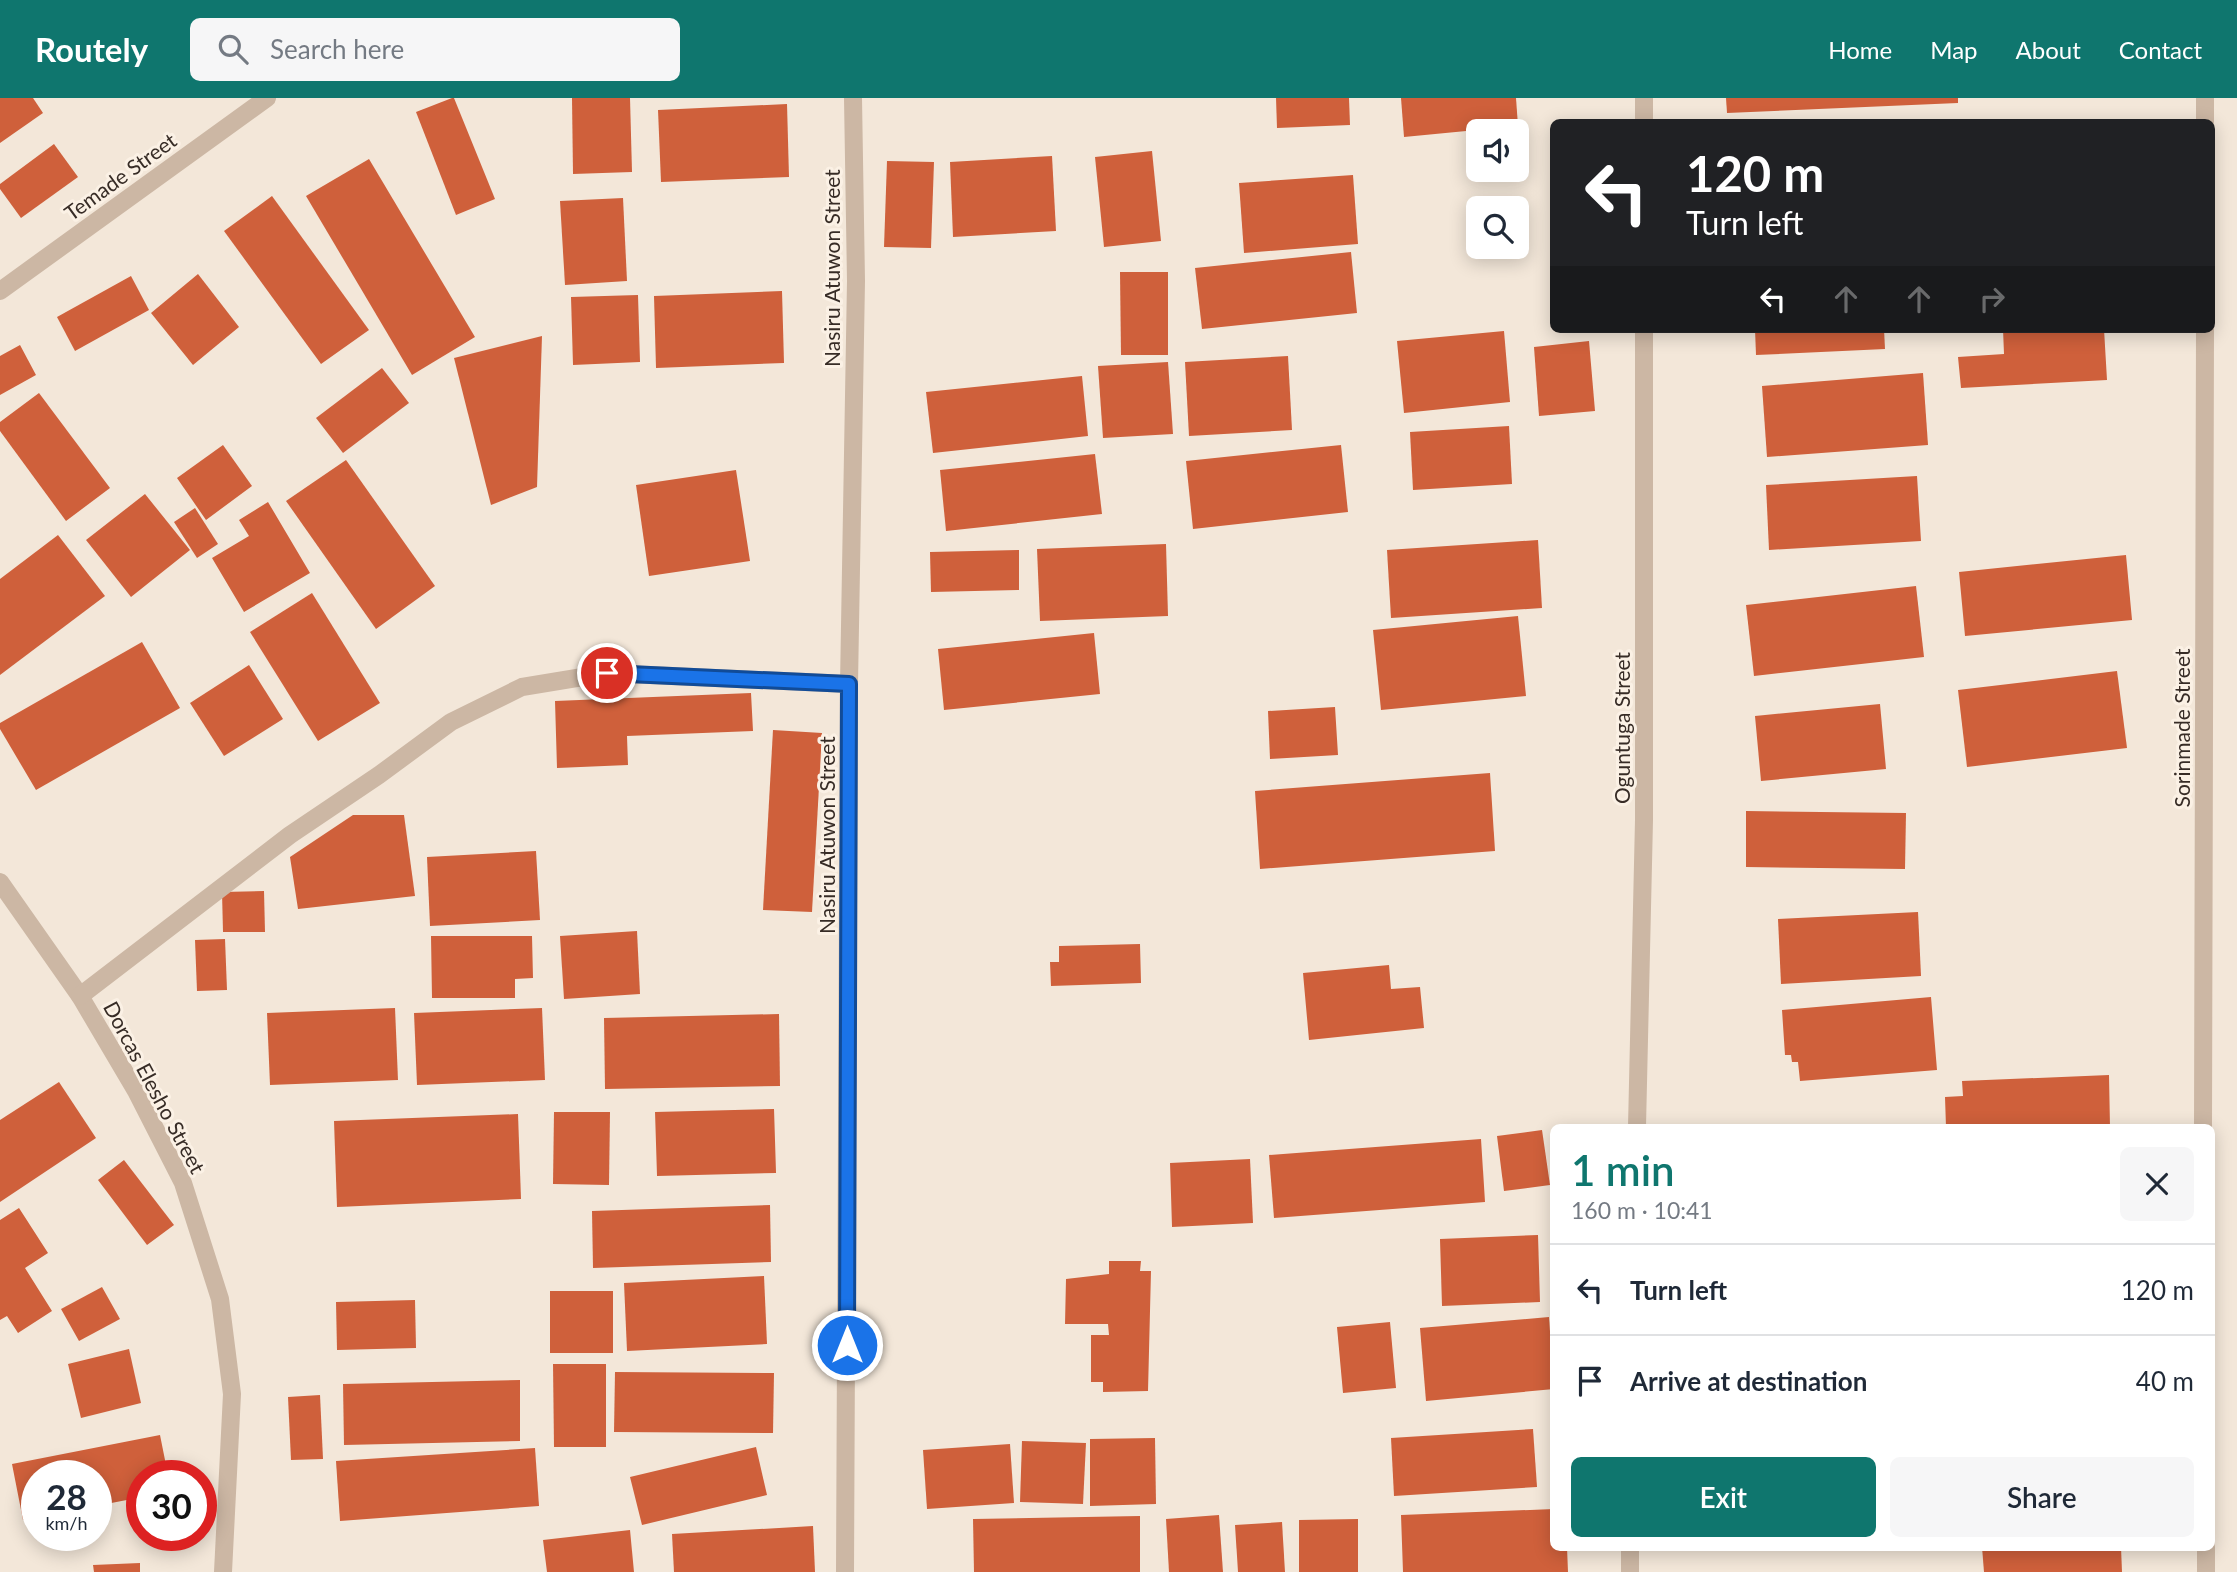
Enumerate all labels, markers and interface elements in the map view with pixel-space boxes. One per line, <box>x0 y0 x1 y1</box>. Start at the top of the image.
search box <box>190 18 680 81</box>
text: Routely <box>35 29 148 69</box>
icon: search <box>214 30 252 68</box>
text: Search here <box>270 33 404 65</box>
text: Home <box>1828 35 1892 64</box>
text: Map <box>1930 35 1978 64</box>
text: About <box>2016 35 2081 64</box>
text: Contact <box>2119 35 2202 64</box>
map controls <box>1466 119 1529 259</box>
button: sound <box>1466 119 1529 182</box>
street label: Temade Street <box>59 127 181 225</box>
text: 120 m <box>1686 144 1824 202</box>
icon: left <box>1571 147 1662 238</box>
street label: Nasiru Atuwon Street <box>819 169 844 367</box>
button: search <box>1466 196 1529 259</box>
text: Turn left <box>1686 203 1803 242</box>
icon: left <box>1754 280 1792 318</box>
icon: ahead <box>1827 280 1865 318</box>
icon: ahead <box>1900 280 1938 318</box>
icon: right <box>1973 280 2011 318</box>
pin <box>577 643 637 703</box>
street label: Sorinmade Street <box>2169 648 2194 807</box>
street label: Oguntuga Street <box>1609 652 1634 804</box>
icon: arrive <box>588 654 626 692</box>
street label: Nasiru Atuwon Street <box>814 736 839 934</box>
street label: Dorcas Elesho Street <box>99 997 211 1178</box>
text: 1 min <box>1571 1145 1675 1195</box>
button: close <box>2120 1147 2194 1221</box>
text: 160 m · 10:41 <box>1571 1196 1713 1224</box>
icon: left <box>1571 1271 1609 1309</box>
text: Turn left <box>1630 1274 1727 1306</box>
text: 120 m <box>2121 1274 2194 1306</box>
position arrow <box>810 1308 884 1382</box>
icon: arrive <box>1571 1362 1609 1400</box>
text: Arrive at destination <box>1630 1365 1867 1397</box>
text: 40 m <box>2136 1365 2194 1397</box>
button: Exit <box>1571 1457 1876 1537</box>
button: Share <box>1890 1457 2194 1537</box>
speed limit sign: 30 <box>126 1460 217 1551</box>
text: 28 <box>46 1475 87 1517</box>
text: km/h <box>45 1512 88 1534</box>

